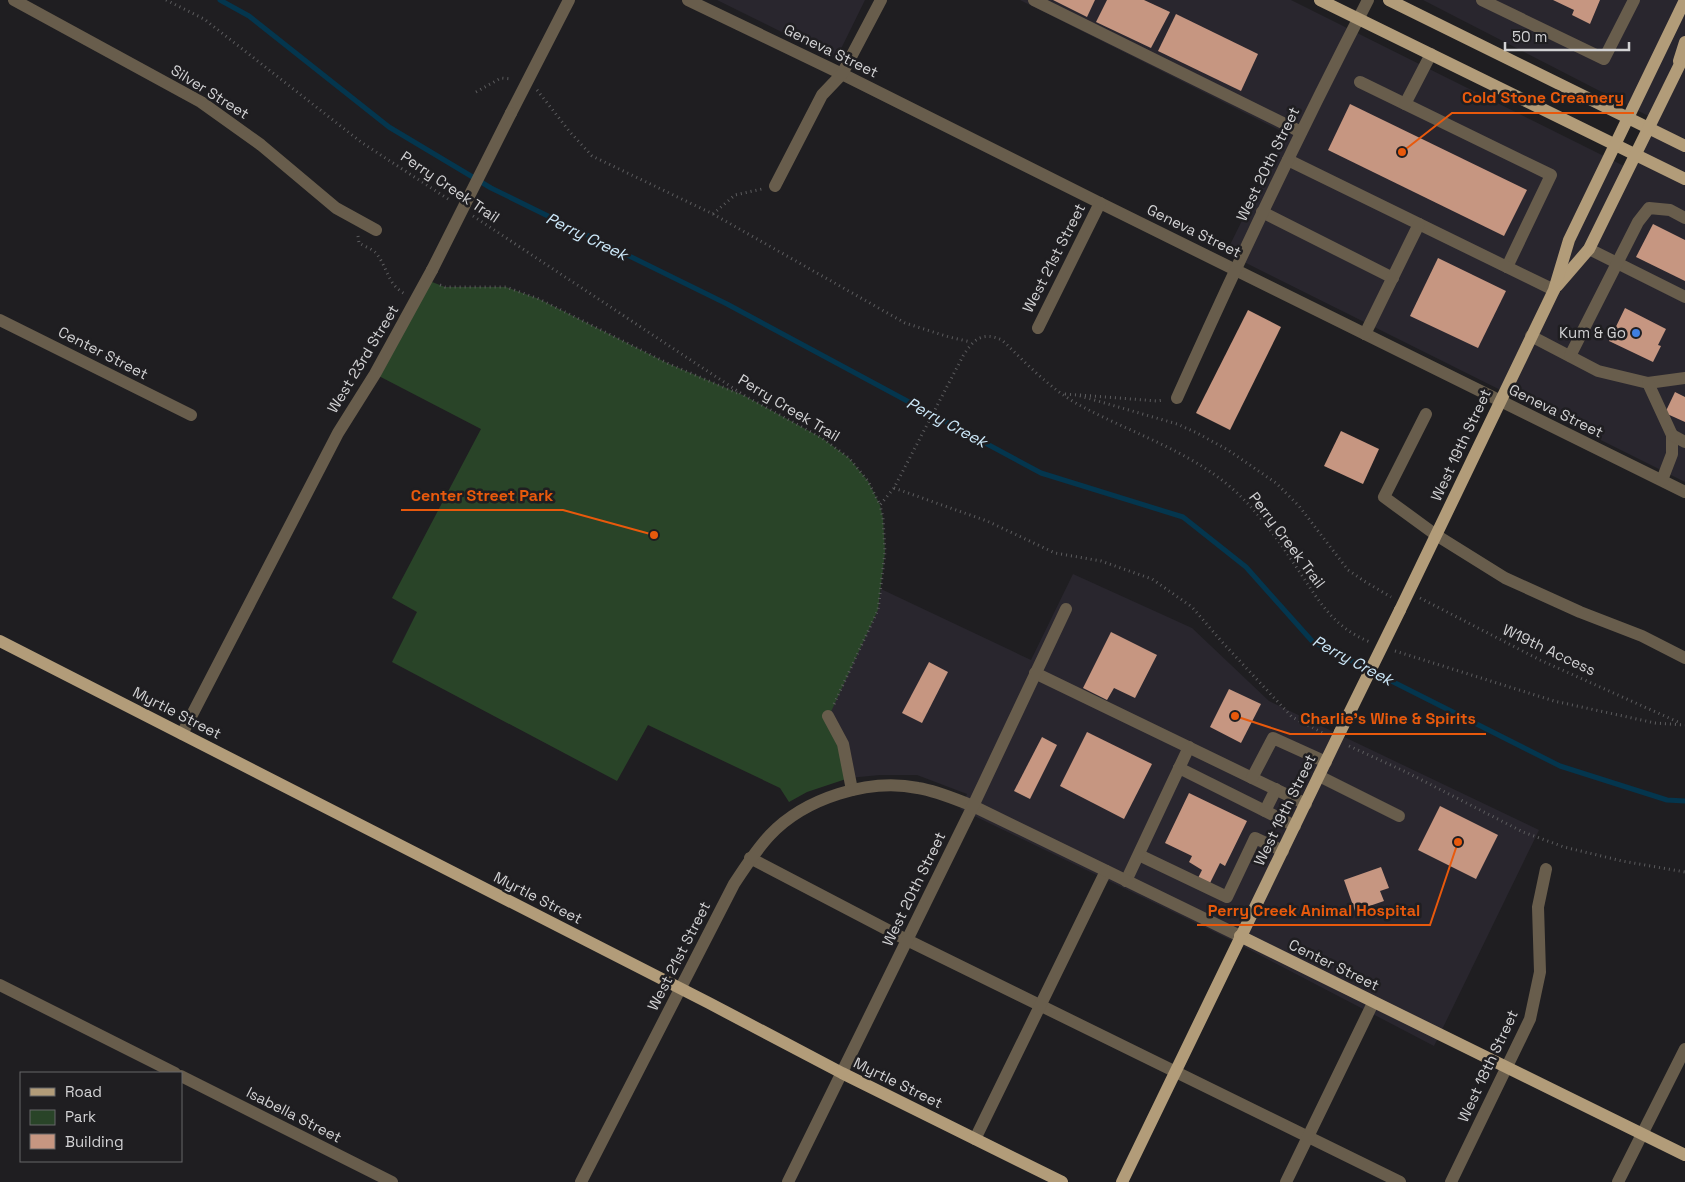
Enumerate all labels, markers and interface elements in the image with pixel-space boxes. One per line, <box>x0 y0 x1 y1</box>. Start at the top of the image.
street label: Geneva Street <box>781 19 882 82</box>
scale bar <box>1505 20 1629 52</box>
text: 50 m <box>1512 27 1547 46</box>
street label: Silver Street <box>168 60 253 123</box>
callout: Cold Stone Creamery <box>1452 82 1634 113</box>
text: Cold Stone Creamery <box>1462 87 1624 108</box>
street label: West 20th Street <box>1232 103 1303 224</box>
street label: Perry Creek Trail <box>397 146 503 227</box>
street label: Geneva Street <box>1144 199 1245 262</box>
street label: West 21st Street <box>1018 200 1089 316</box>
water label: Perry Creek <box>542 208 633 266</box>
street label: West 23rd Street <box>323 301 402 416</box>
street label: Center Street <box>55 322 151 383</box>
place label: Kum & Go <box>1559 323 1626 342</box>
marker: Kum & Go <box>1630 327 1642 339</box>
street label: Perry Creek Trail <box>735 370 844 445</box>
street label: Geneva Street <box>1506 379 1607 442</box>
street label: West 19th Street <box>1426 386 1495 504</box>
water label: Perry Creek <box>903 392 993 454</box>
callout: Center Street Park <box>401 479 563 510</box>
text: Center Street Park <box>411 485 553 506</box>
street label: Perry Creek Trail <box>1245 488 1330 591</box>
street label: W19th Access <box>1500 620 1599 679</box>
water label: Perry Creek <box>1309 630 1399 692</box>
street label: Myrtle Street <box>130 682 225 743</box>
callout: Charlie's Wine & Spirits <box>1290 703 1486 734</box>
text: Charlie's Wine & Spirits <box>1300 708 1476 729</box>
street label: West 19th Street <box>1249 751 1320 869</box>
street label: West 20th Street <box>878 828 949 949</box>
street label: Myrtle Street <box>491 867 586 928</box>
callout: Perry Creek Animal Hospital <box>1197 894 1430 925</box>
street label: West 21st Street <box>643 898 714 1014</box>
text: Perry Creek Animal Hospital <box>1208 900 1420 921</box>
street label: Center Street <box>1286 934 1383 995</box>
street label: West 18th Street <box>1453 1007 1522 1125</box>
street label: Myrtle Street <box>850 1053 946 1112</box>
legend <box>20 1072 182 1162</box>
text: Road <box>65 1082 102 1101</box>
street label: Isabella Street <box>243 1082 345 1147</box>
text: Park <box>65 1107 96 1126</box>
text: Building <box>65 1132 124 1151</box>

